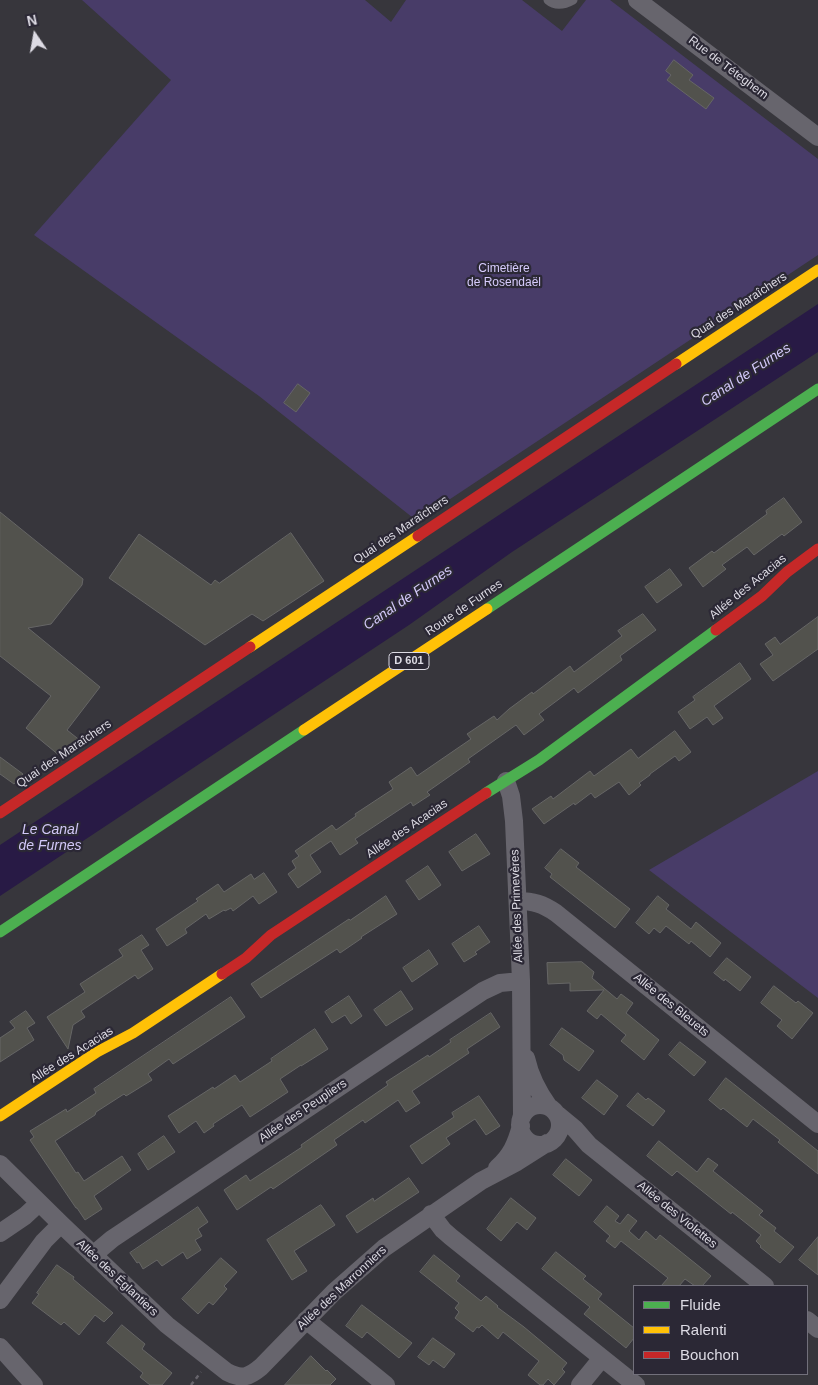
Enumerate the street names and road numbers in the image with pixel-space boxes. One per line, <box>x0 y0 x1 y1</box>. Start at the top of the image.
street label: Rue de Téteghem <box>685 33 771 103</box>
street label: Quai des Maraîchers <box>688 270 790 342</box>
street label: Quai des Maraîchers <box>351 493 451 567</box>
street label: Allée des Acacias <box>707 552 789 622</box>
street label: Route de Furnes <box>423 577 505 639</box>
road number: D 601 <box>389 652 429 669</box>
street label: Quai des Maraîchers <box>14 717 114 791</box>
street label: Allée des Acacias <box>364 797 450 861</box>
street label: Allée des Primevères <box>508 849 526 963</box>
street label: Allée des Bleuets <box>630 970 712 1040</box>
street label: Allée des Acacias <box>28 1024 116 1086</box>
street label: Allée des Peupliers <box>256 1076 350 1146</box>
street label: Allée des Violettes <box>634 1178 720 1252</box>
street label: Allée des Églantiers <box>73 1237 161 1319</box>
street label: Allée des Marronniers <box>294 1243 390 1333</box>

